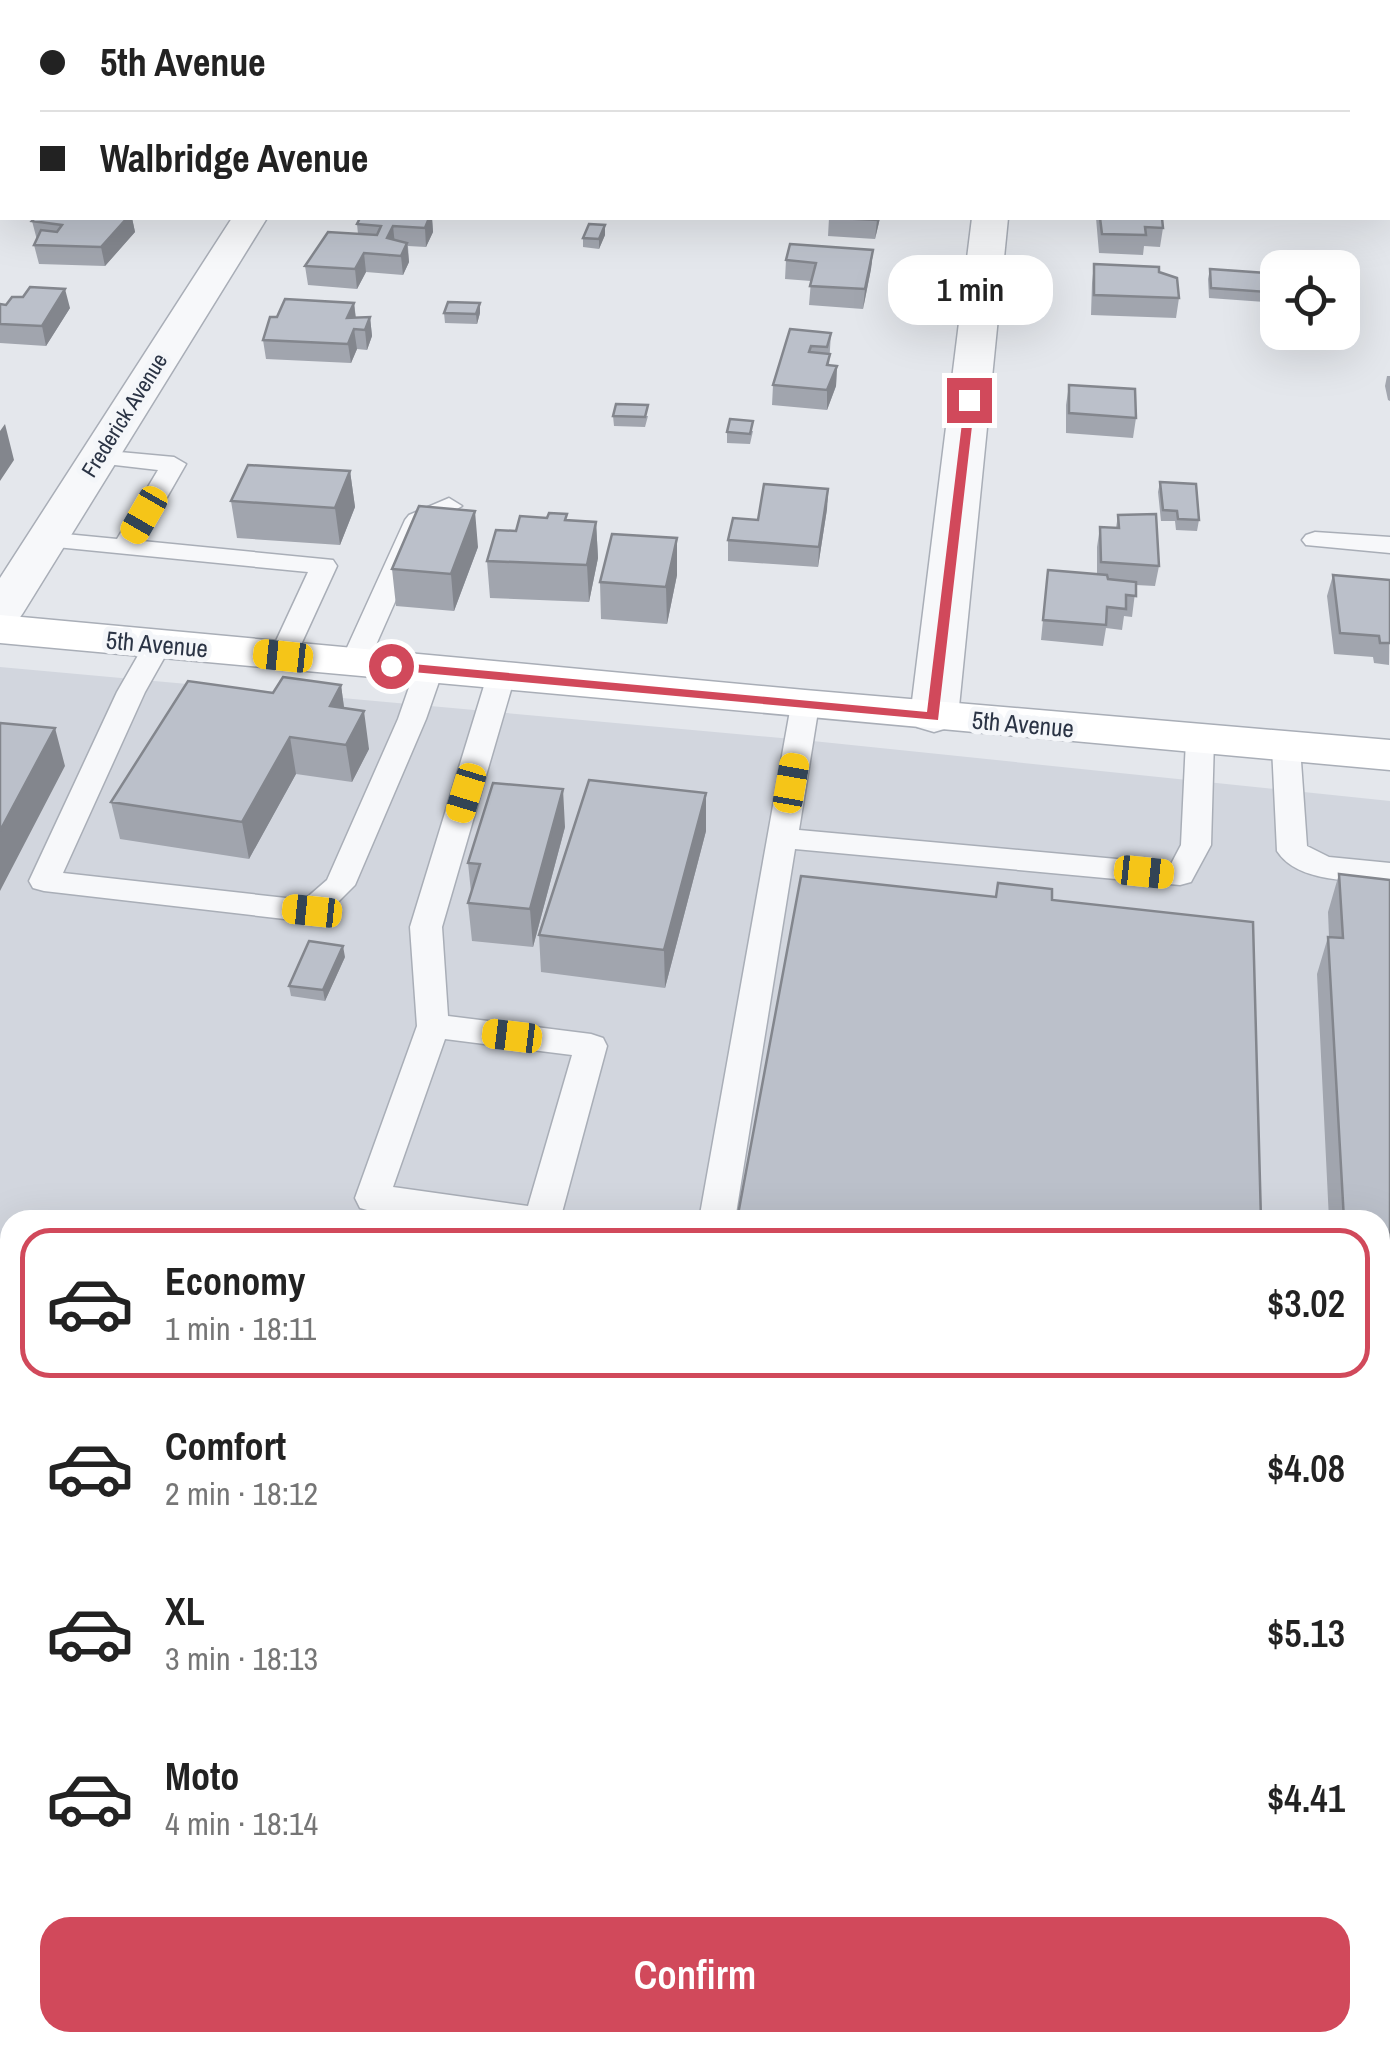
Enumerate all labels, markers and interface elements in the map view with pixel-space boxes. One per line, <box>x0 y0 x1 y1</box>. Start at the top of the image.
text: 5th Avenue <box>100 37 266 88</box>
text: Walbridge Avenue <box>100 133 368 184</box>
map controls <box>1260 250 1360 350</box>
button: locate <box>1260 250 1360 350</box>
callout: 1 min <box>886 255 1052 325</box>
text: 1 min <box>937 268 1004 311</box>
street label: Frederick Avenue <box>74 347 174 483</box>
route end <box>947 378 992 423</box>
car <box>116 482 172 548</box>
street label: 5th Avenue <box>105 623 209 665</box>
car <box>252 638 314 674</box>
route start <box>369 644 414 689</box>
street label: 5th Avenue <box>971 703 1075 745</box>
car <box>771 751 811 815</box>
car <box>443 760 489 826</box>
car <box>1113 854 1175 890</box>
car <box>281 893 343 929</box>
car <box>480 1017 544 1055</box>
text: Economy <box>165 1256 305 1307</box>
icon: car <box>45 1258 135 1348</box>
text: $3.02 <box>1267 1278 1345 1329</box>
text: 1 min · 18:11 <box>165 1307 316 1350</box>
text: Comfort <box>165 1421 286 1472</box>
icon: car <box>45 1423 135 1513</box>
text: $4.08 <box>1267 1443 1345 1494</box>
text: 2 min · 18:12 <box>165 1472 318 1515</box>
text: XL <box>165 1586 205 1637</box>
icon: car <box>45 1588 135 1678</box>
text: $5.13 <box>1267 1608 1345 1659</box>
text: 3 min · 18:13 <box>165 1637 318 1680</box>
text: Moto <box>165 1751 239 1802</box>
icon: car <box>45 1753 135 1843</box>
text: $4.41 <box>1267 1773 1345 1824</box>
text: 4 min · 18:14 <box>165 1802 318 1845</box>
button: Confirm <box>40 1917 1350 2032</box>

